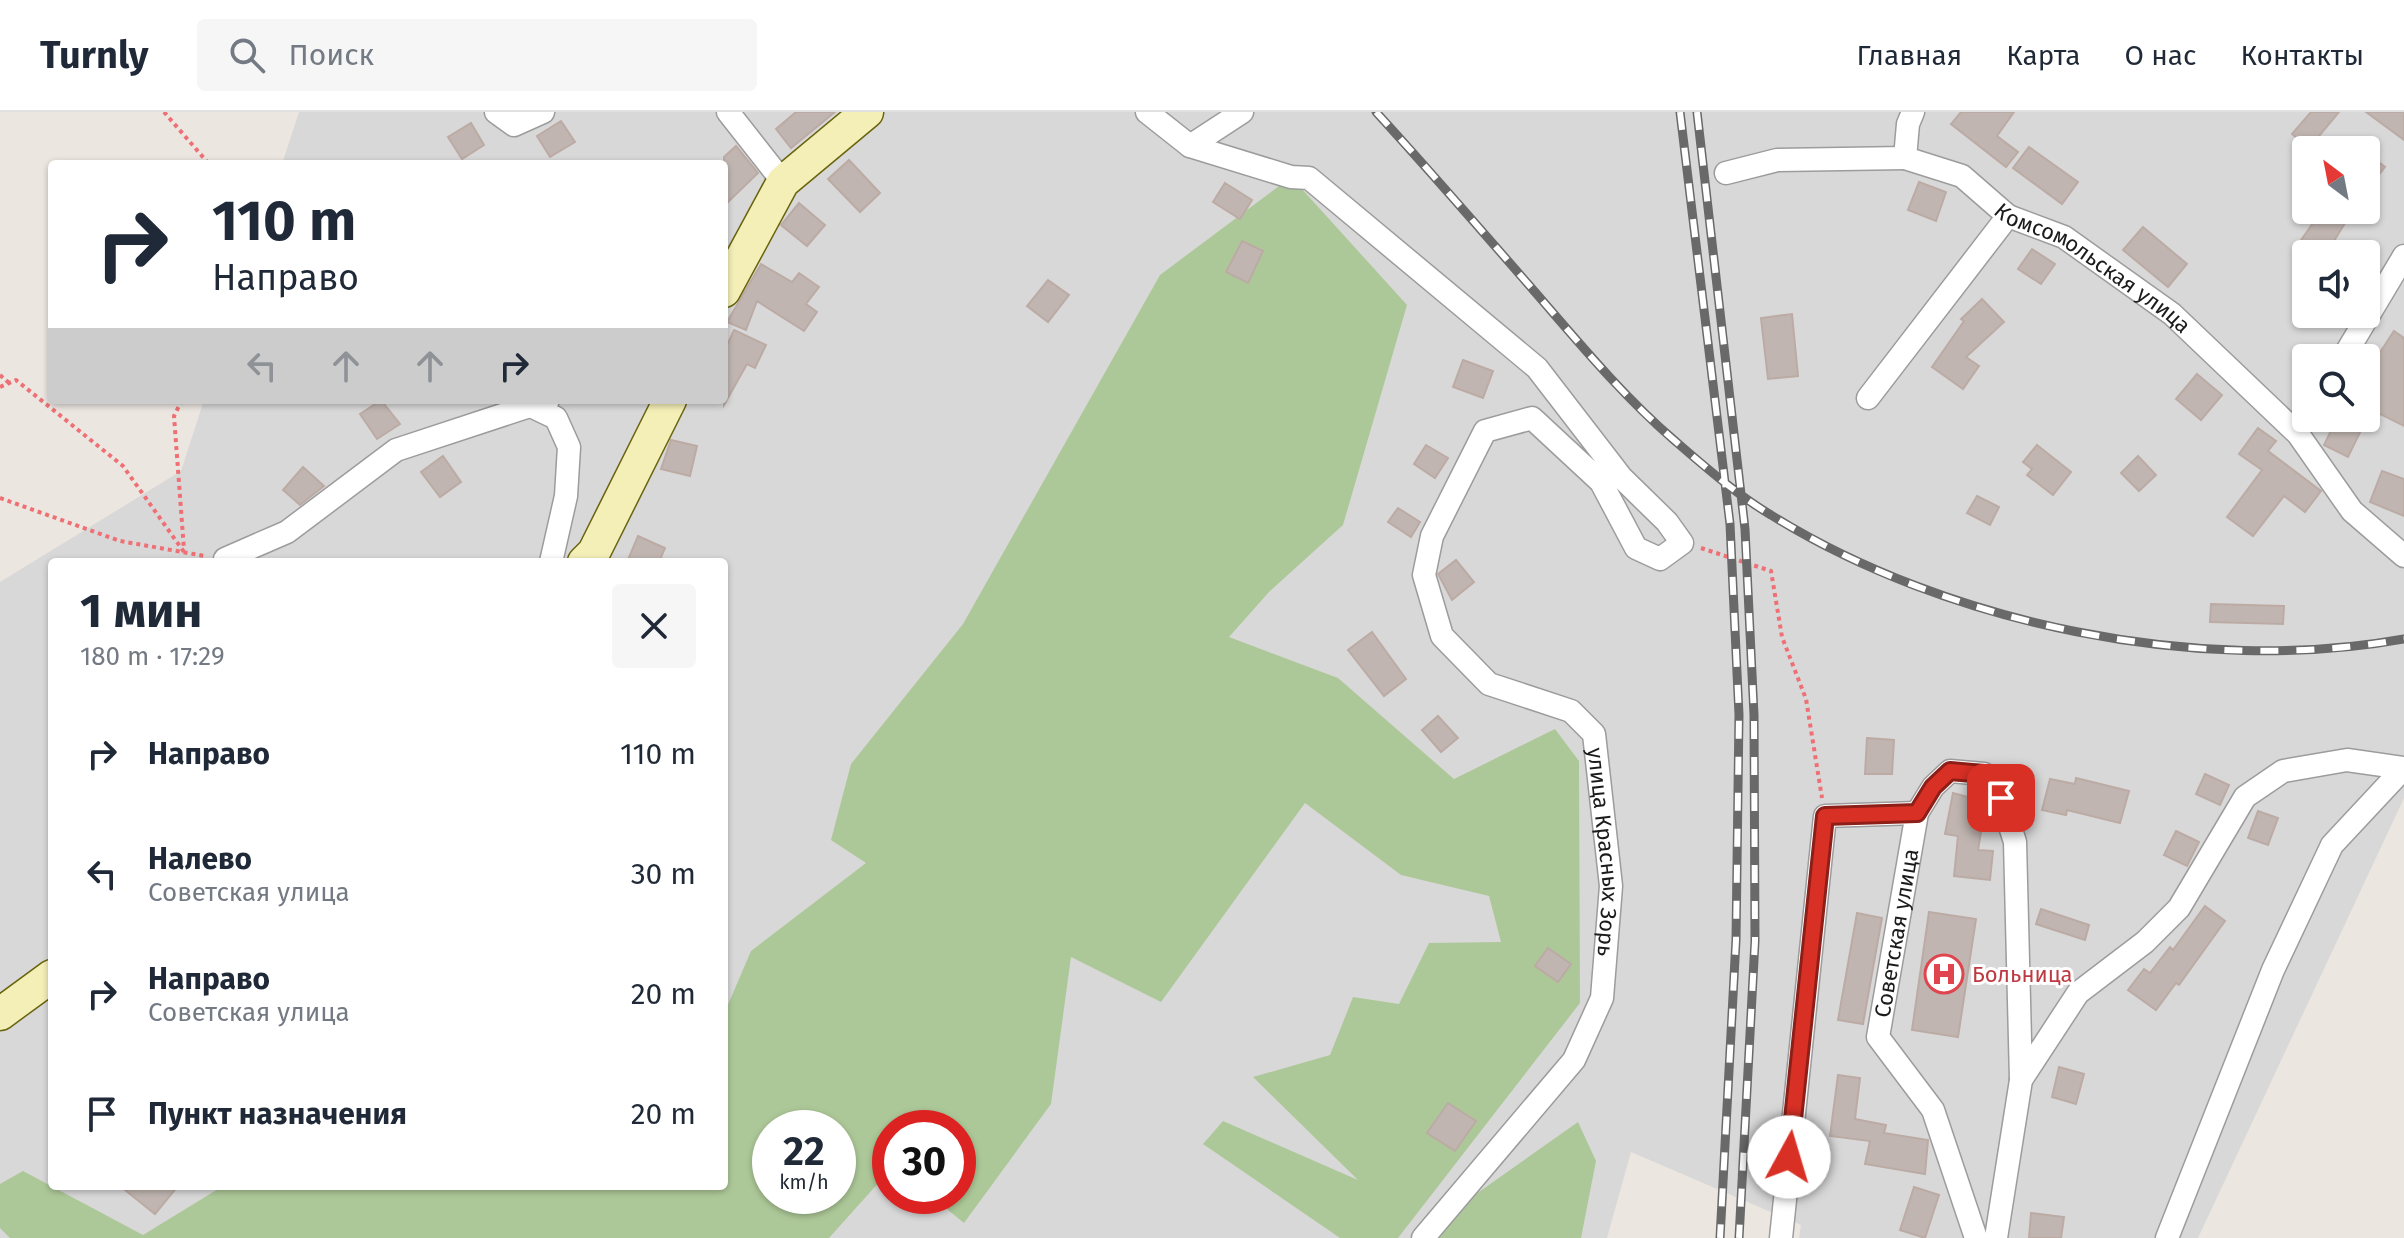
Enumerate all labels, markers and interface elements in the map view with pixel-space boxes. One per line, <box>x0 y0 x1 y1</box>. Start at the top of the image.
search box <box>197 19 757 91</box>
text: Turnly <box>40 32 149 78</box>
icon: search <box>225 33 269 77</box>
text: Поиск <box>289 37 374 73</box>
text: Главная <box>1856 39 1962 72</box>
text: Карта <box>2006 39 2080 72</box>
text: О нас <box>2124 39 2196 72</box>
text: Контакты <box>2240 39 2364 72</box>
north arrow <box>2292 136 2380 224</box>
map controls <box>2292 136 2380 432</box>
text: 110 m <box>212 188 356 255</box>
icon: right <box>80 192 184 296</box>
street label: Комсомольская улица <box>1989 197 2197 339</box>
button: sound <box>2292 240 2380 328</box>
text: Направо <box>212 256 359 300</box>
icon: left <box>240 344 284 388</box>
icon: ahead <box>324 344 368 388</box>
icon: ahead <box>408 344 452 388</box>
icon: right <box>492 344 536 388</box>
button: search <box>2292 344 2380 432</box>
text: 1 мин <box>80 582 202 640</box>
button: close <box>612 584 696 668</box>
text: 180 m · 17:29 <box>80 641 225 672</box>
icon: right <box>80 732 124 776</box>
text: Направо <box>148 736 270 772</box>
text: 110 m <box>620 736 696 772</box>
street label: улица Красных Зорь <box>1582 746 1625 958</box>
pin <box>1967 764 2035 832</box>
icon: arrive <box>1979 776 2023 820</box>
text: Налево <box>148 841 252 877</box>
street label: Советская улица <box>1868 847 1924 1019</box>
icon: left <box>80 852 124 896</box>
text: 30 m <box>631 856 696 892</box>
text: Советская улица <box>148 877 350 908</box>
hospital icon: Больница <box>1923 953 1965 995</box>
text: Направо <box>148 961 270 997</box>
place label: Больница <box>1972 961 2072 988</box>
icon: right <box>80 972 124 1016</box>
text: 20 m <box>631 976 696 1012</box>
text: Советская улица <box>148 997 350 1028</box>
icon: arrive <box>80 1092 124 1136</box>
text: Пункт назначения <box>148 1096 407 1132</box>
text: 20 m <box>631 1096 696 1132</box>
speed limit sign: 30 <box>872 1110 976 1214</box>
position arrow <box>1747 1115 1831 1199</box>
text: 22 <box>783 1128 825 1176</box>
text: km/h <box>779 1170 829 1194</box>

